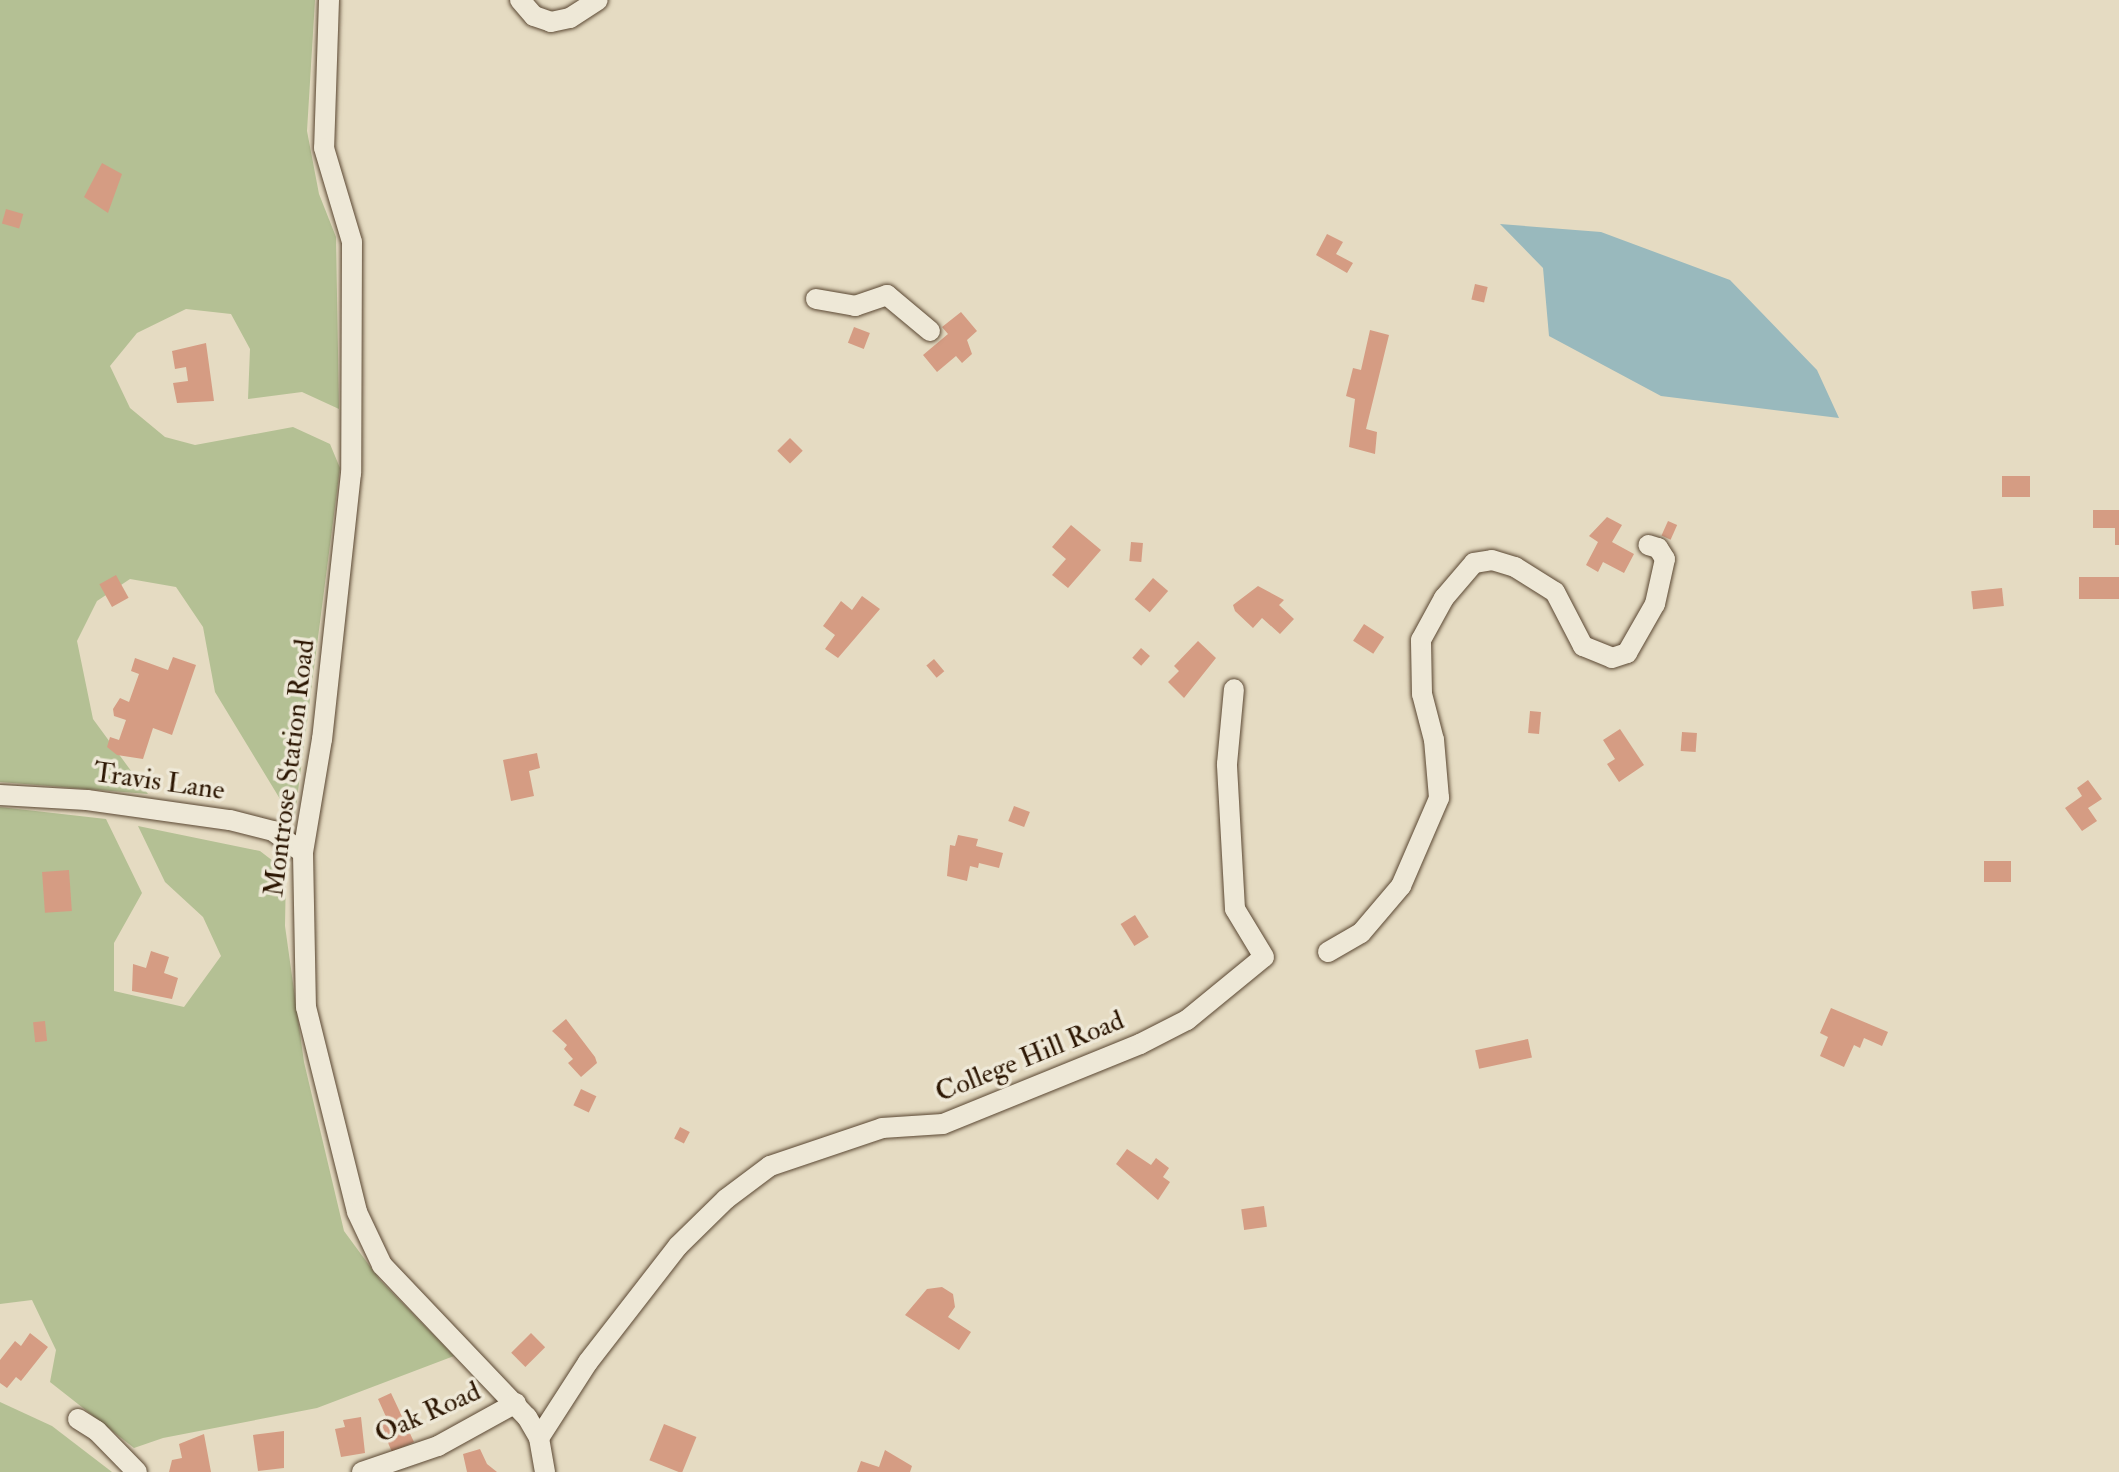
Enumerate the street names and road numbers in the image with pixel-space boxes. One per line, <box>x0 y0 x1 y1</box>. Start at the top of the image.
street label: Montrose Station Road <box>258 637 322 899</box>
street label: Travis Lane <box>91 756 227 808</box>
street label: College Hill Road <box>931 1004 1129 1110</box>
street label: Oak Road <box>370 1375 486 1451</box>

